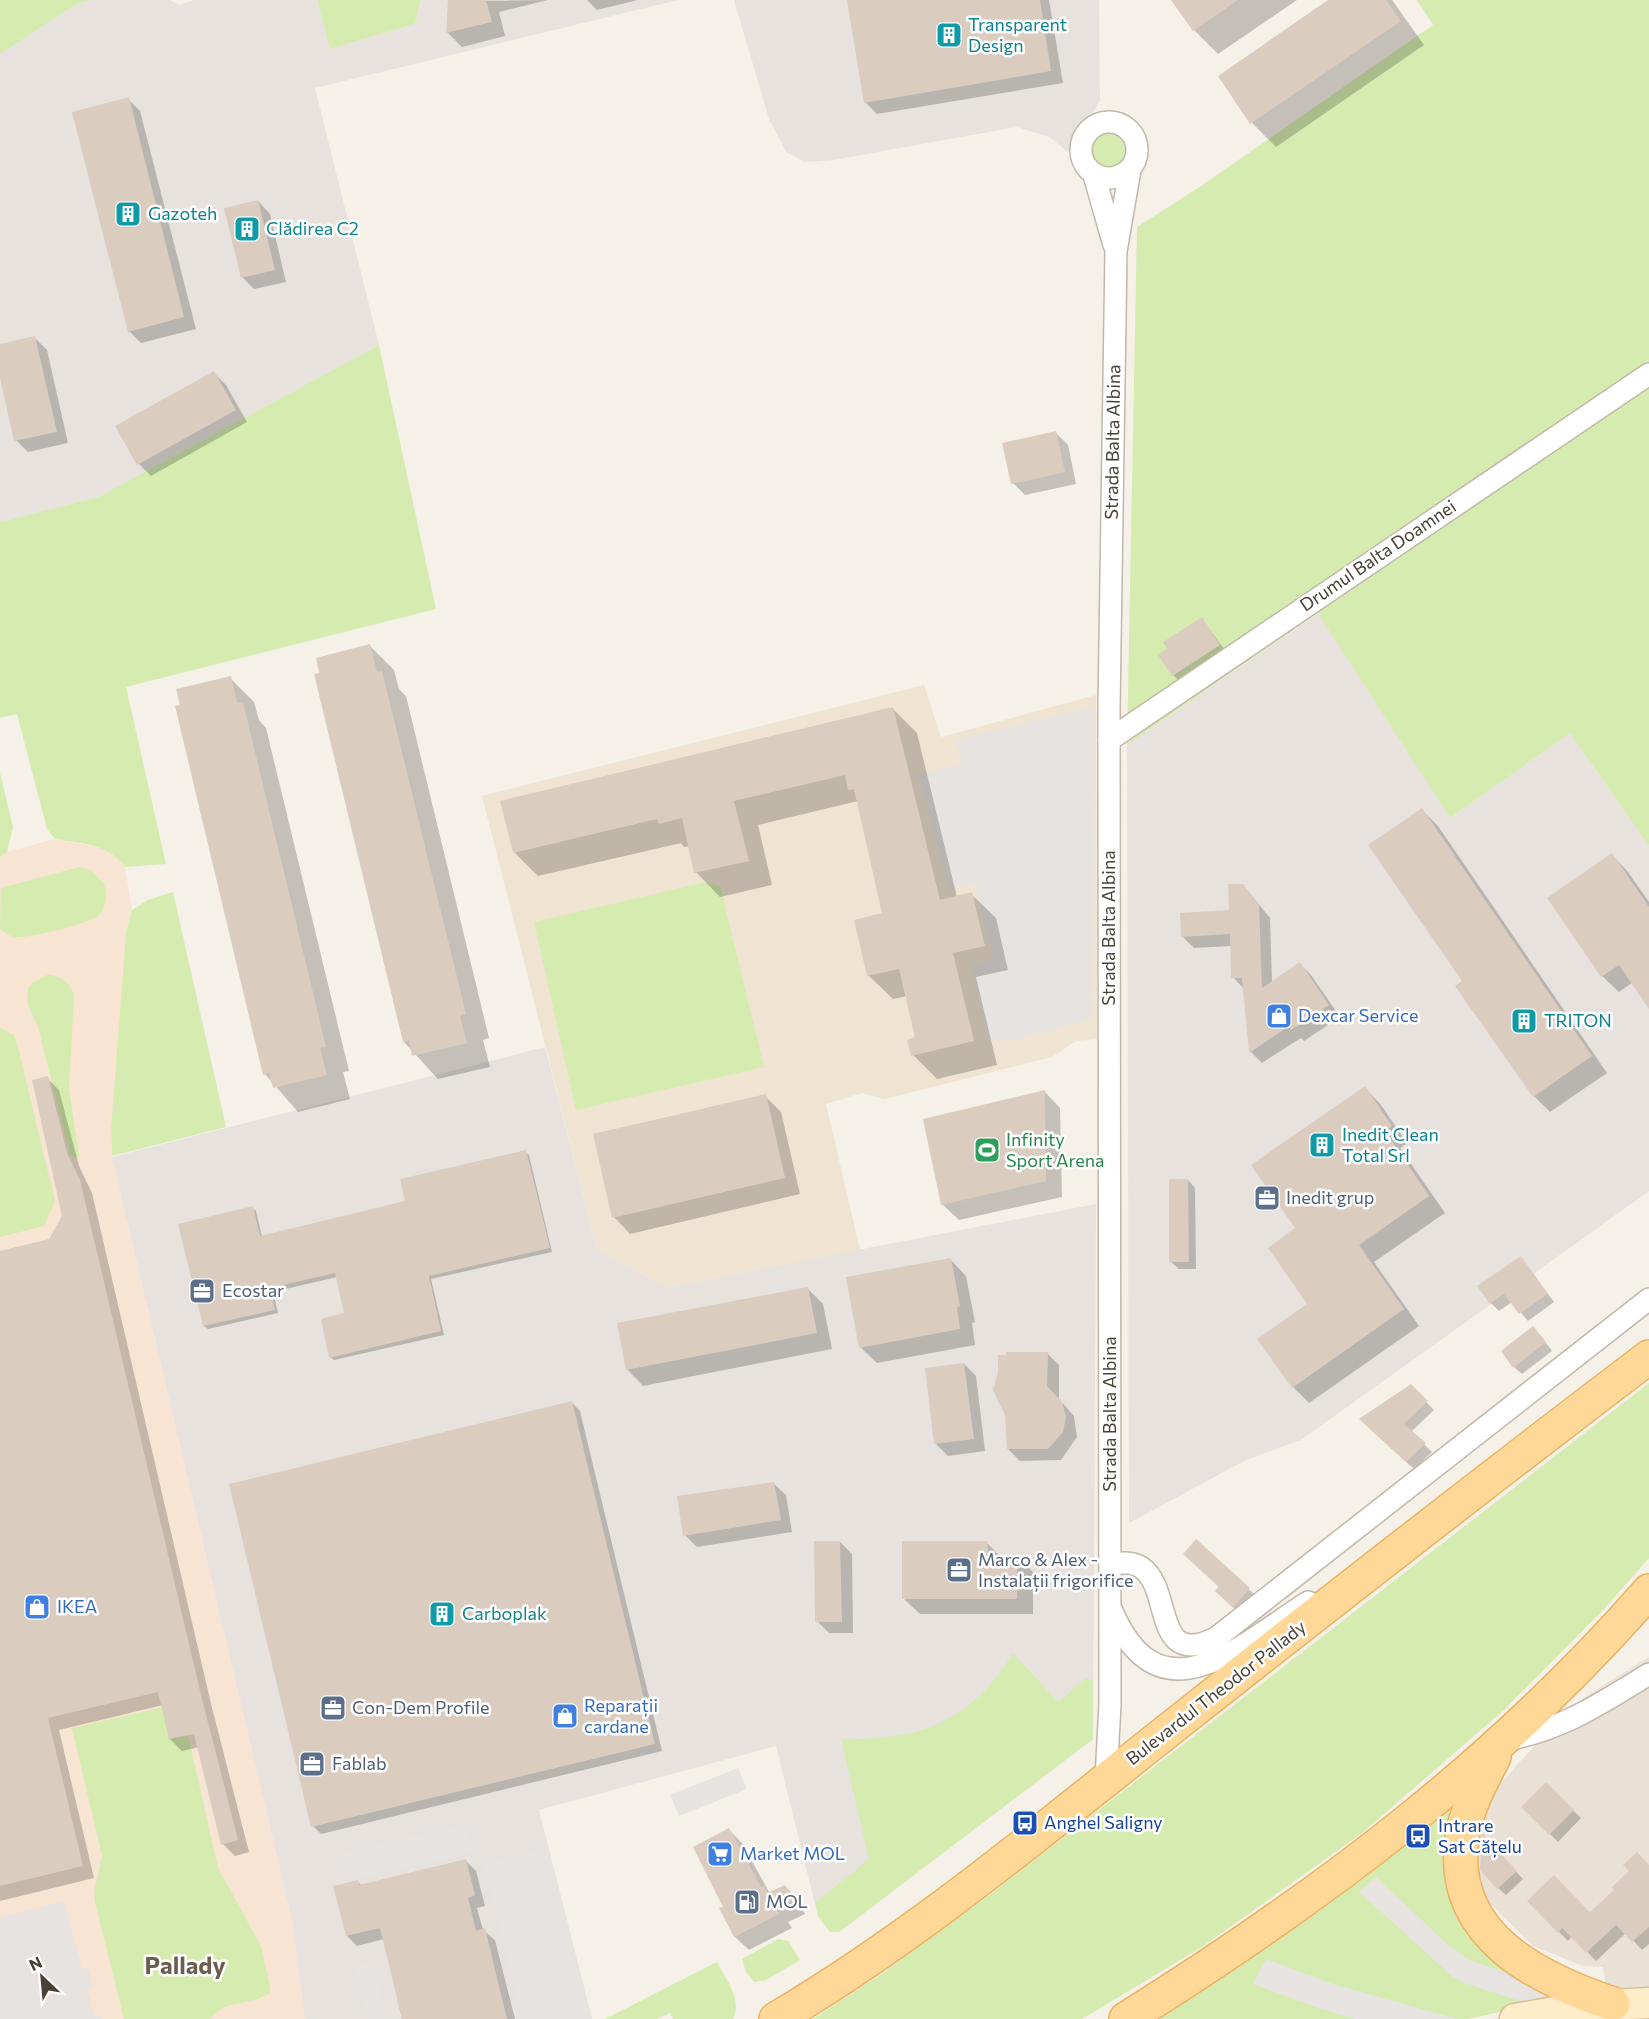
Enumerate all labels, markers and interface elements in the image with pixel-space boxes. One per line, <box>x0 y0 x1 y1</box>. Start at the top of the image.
place label: Transparent Design <box>968 13 1067 56</box>
building icon: Transparent Design <box>934 20 964 50</box>
building icon: Gazoteh <box>113 199 143 229</box>
place label: Gazoteh <box>148 202 217 224</box>
building icon: Clădirea C2 <box>232 214 262 244</box>
place label: Clădirea C2 <box>266 217 359 239</box>
street label: Strada Balta Albina <box>1100 364 1124 520</box>
street label: Drumul Balta Doamnei <box>1295 495 1460 616</box>
street label: Strada Balta Albina <box>1097 850 1119 1006</box>
shop icon: Dexcar Service <box>1264 1001 1294 1031</box>
place label: Dexcar Service <box>1298 1004 1418 1026</box>
building icon: TRITON <box>1509 1006 1539 1036</box>
place label: TRITON <box>1544 1009 1612 1031</box>
place label: Inedit Clean Total Srl <box>1342 1123 1439 1166</box>
place label: Infinity Sport Arena <box>1006 1128 1105 1171</box>
building icon: Inedit Clean Total Srl <box>1307 1130 1337 1160</box>
sports icon: Infinity Sport Arena <box>972 1135 1002 1165</box>
office icon: Inedit grup <box>1252 1183 1282 1213</box>
place label: Inedit grup <box>1286 1186 1374 1208</box>
office icon: Ecostar <box>187 1276 217 1306</box>
place label: Ecostar <box>222 1279 284 1301</box>
street label: Strada Balta Albina <box>1098 1336 1120 1492</box>
place label: Marco & Alex - Instalații frigorifice <box>978 1548 1134 1592</box>
office icon: Marco & Alex - Instalații frigorifice <box>944 1555 974 1585</box>
shop icon: IKEA <box>22 1592 52 1622</box>
place label: IKEA <box>57 1595 97 1617</box>
building icon: Carboplak <box>427 1599 457 1629</box>
place label: Carboplak <box>462 1602 547 1624</box>
street label: Bulevardul Theodor Pallady <box>1121 1615 1310 1769</box>
office icon: Con-Dem Profile <box>318 1693 348 1723</box>
place label: Reparații cardane <box>584 1694 658 1737</box>
place label: Con-Dem Profile <box>352 1696 490 1718</box>
shop icon: Reparații cardane <box>550 1701 580 1731</box>
office icon: Fablab <box>297 1749 327 1779</box>
place label: Fablab <box>332 1752 387 1774</box>
bus stop icon: Anghel Saligny <box>1010 1808 1040 1838</box>
place label: Anghel Saligny <box>1044 1811 1163 1833</box>
place label: Intrare Sat Cățelu <box>1438 1814 1522 1858</box>
bus stop icon: Intrare Sat Cățelu <box>1403 1821 1433 1851</box>
supermarket icon: Market MOL <box>705 1839 735 1869</box>
place label: Market MOL <box>740 1842 845 1864</box>
fuel station icon: MOL <box>732 1887 762 1917</box>
place label: MOL <box>766 1890 808 1912</box>
north arrow <box>12 1947 72 2007</box>
district label: Pallady <box>144 1950 226 1979</box>
text: N <box>26 1952 45 1974</box>

